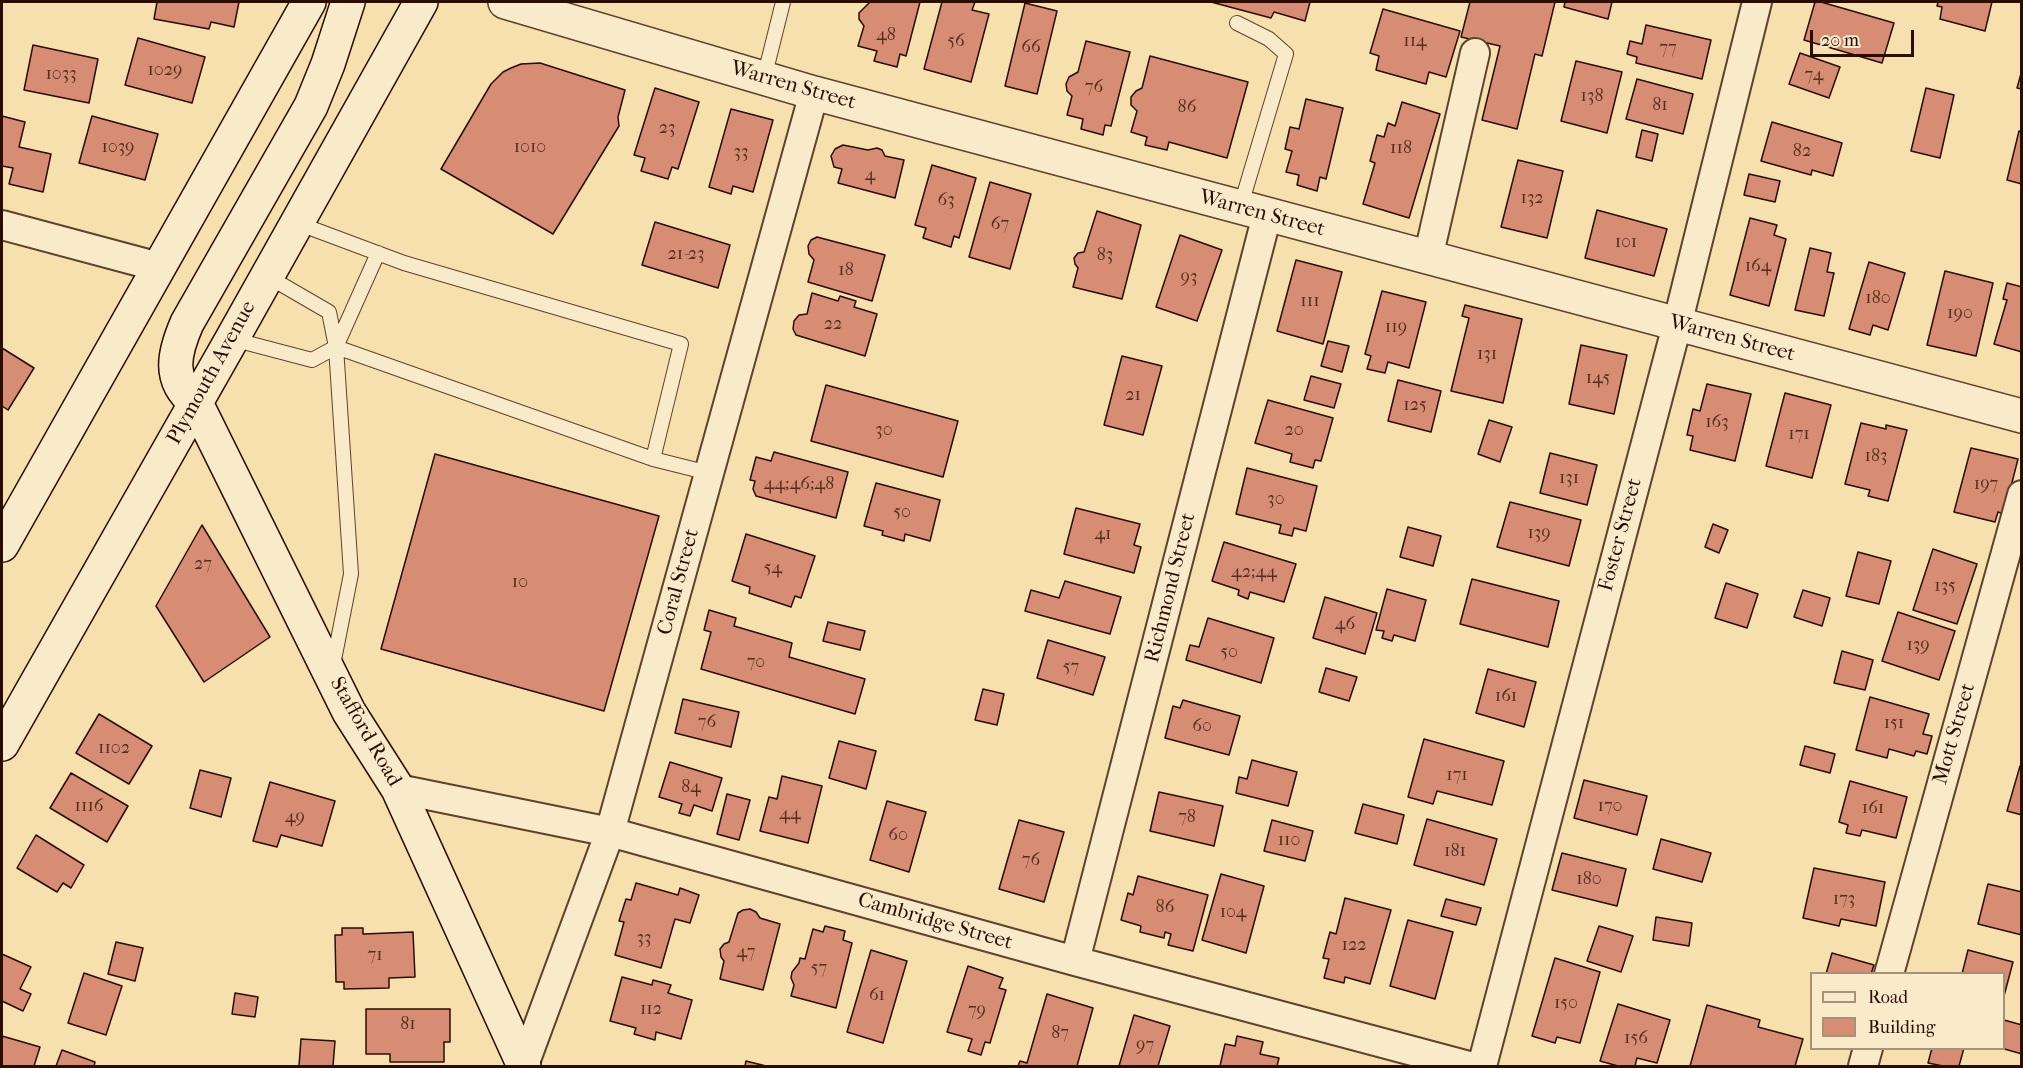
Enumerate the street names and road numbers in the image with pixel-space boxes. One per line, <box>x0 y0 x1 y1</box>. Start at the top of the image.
street label: Warren Street <box>727 56 859 116</box>
street label: Warren Street <box>1196 185 1328 243</box>
street label: Plymouth Avenue <box>162 297 262 449</box>
street label: Warren Street <box>1666 310 1798 368</box>
street label: Foster Street <box>1594 476 1648 594</box>
street label: Richmond Street <box>1140 510 1202 666</box>
street label: Coral Street <box>653 526 705 638</box>
street label: Stafford Road <box>324 673 406 791</box>
street label: Mott Street <box>1928 680 1982 788</box>
street label: Cambridge Street <box>855 888 1015 956</box>

